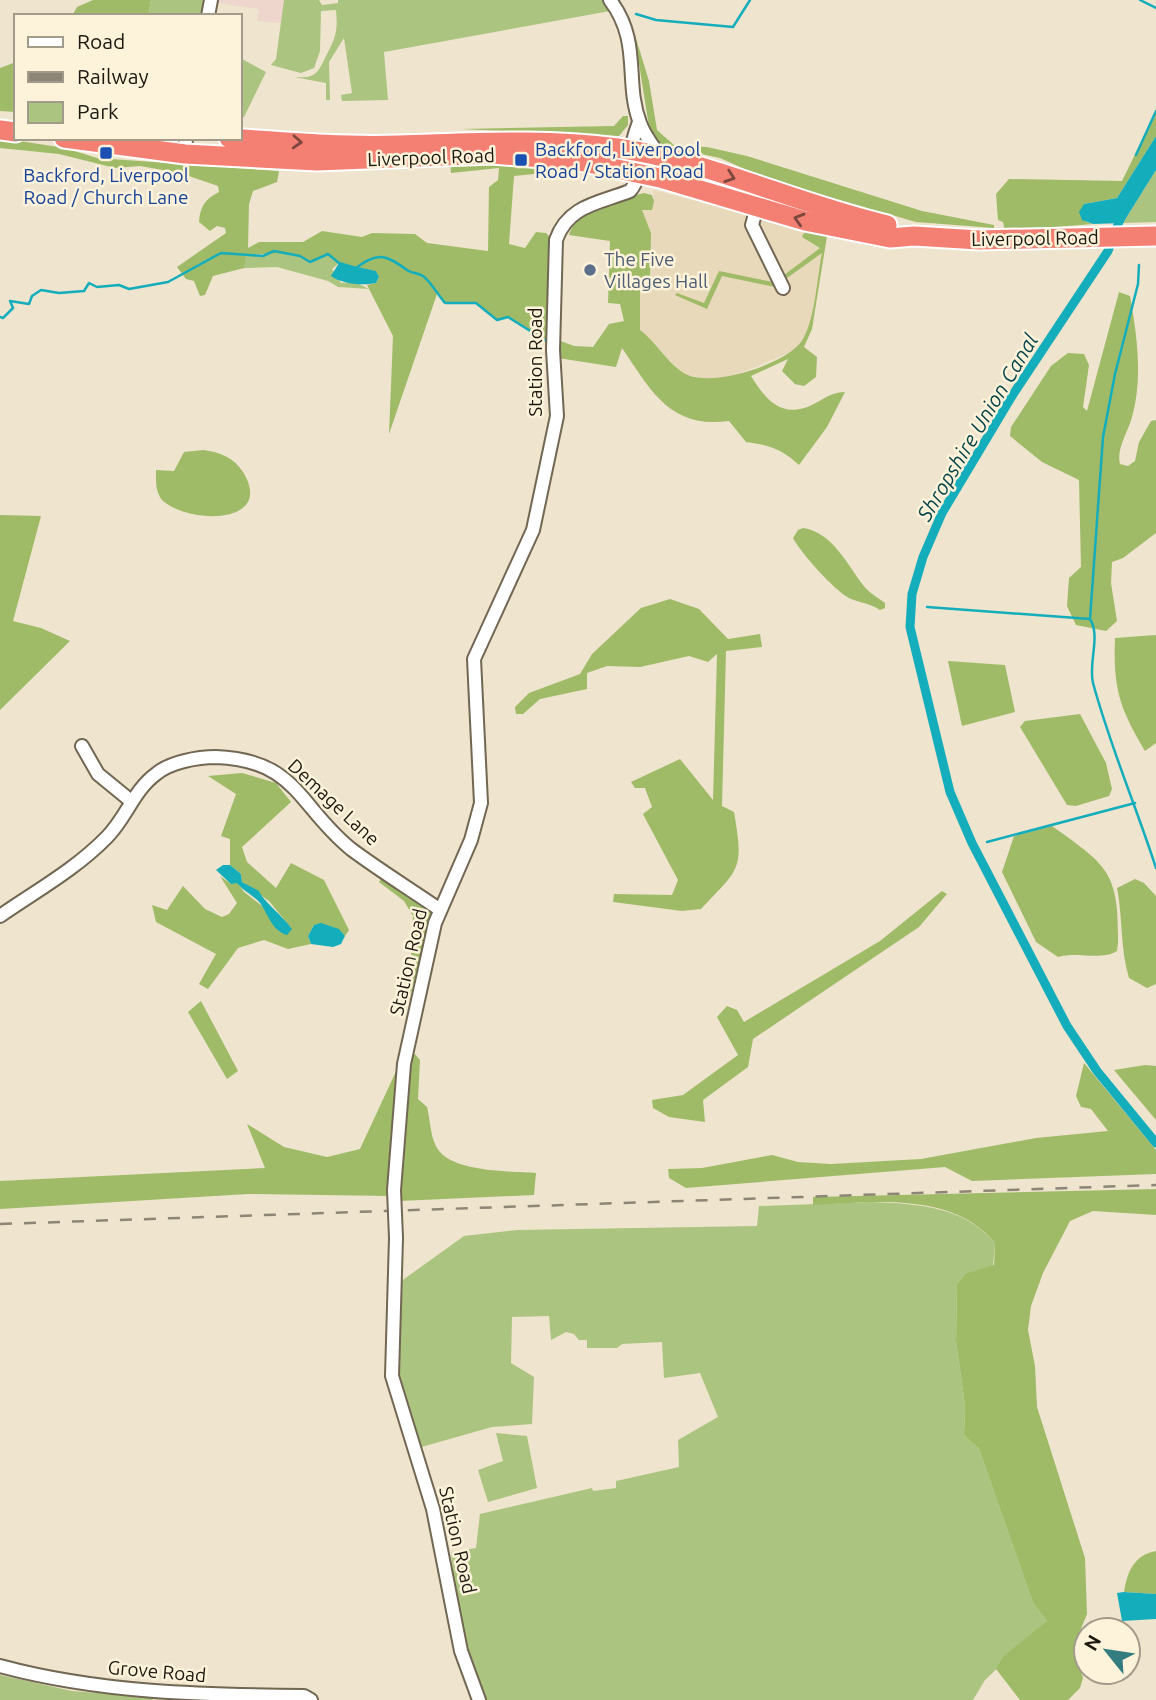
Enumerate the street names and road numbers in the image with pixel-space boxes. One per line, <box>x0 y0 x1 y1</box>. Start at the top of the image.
street label: Liverpool Road <box>367 144 495 170</box>
street label: Liverpool Road <box>971 226 1099 250</box>
street label: Station Road <box>524 307 546 417</box>
street label: Demage Lane <box>284 754 384 850</box>
street label: Station Road <box>385 906 431 1018</box>
street label: Station Road <box>435 1484 481 1596</box>
street label: Grove Road <box>107 1656 207 1686</box>

